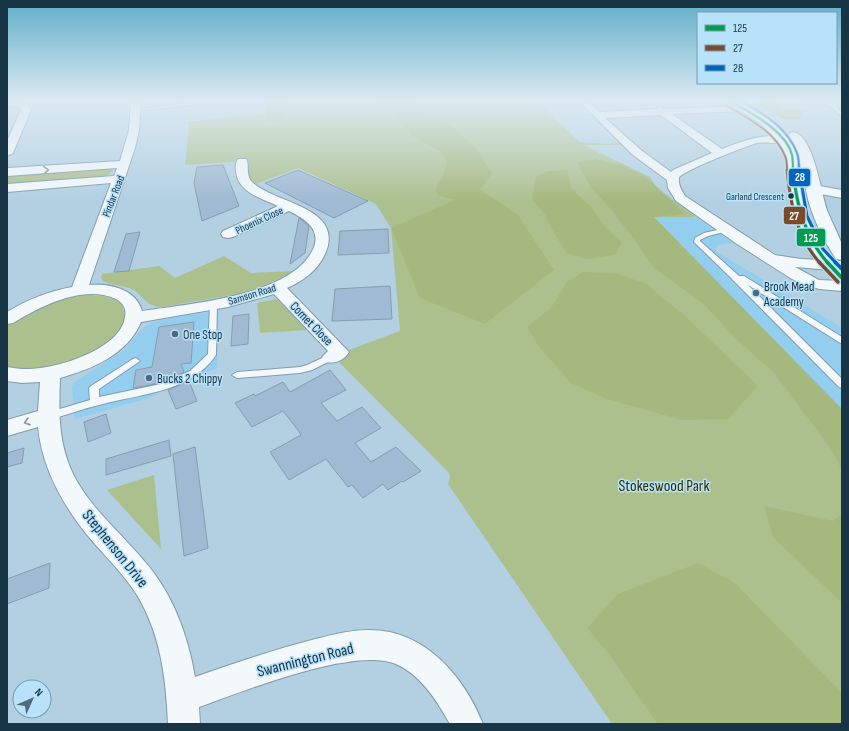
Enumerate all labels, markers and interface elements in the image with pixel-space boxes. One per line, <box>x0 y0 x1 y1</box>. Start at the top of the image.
legend <box>697 12 837 84</box>
text: 125 <box>733 21 747 36</box>
text: 27 <box>733 41 743 56</box>
text: 28 <box>733 61 743 76</box>
one-way arrow <box>43 165 49 174</box>
line badge: 28 <box>788 168 811 187</box>
text: 28 <box>795 171 805 184</box>
street label: Pindar Road <box>100 173 127 219</box>
place label: Garland Crescent <box>726 191 784 203</box>
marker: Garland Crescent <box>786 191 796 201</box>
street label: Phoenix Close <box>233 204 285 237</box>
line badge: 27 <box>783 206 806 225</box>
text: 27 <box>789 210 799 223</box>
line badge: 125 <box>796 228 826 247</box>
text: 125 <box>804 232 818 245</box>
place label: Brook Mead Academy <box>763 279 815 310</box>
street label: Samson Road <box>227 281 278 308</box>
marker: Brook Mead Academy <box>751 288 761 298</box>
street label: Comet Close <box>286 298 336 349</box>
place label: One Stop <box>183 327 222 343</box>
marker: One Stop <box>170 329 180 339</box>
place label: Bucks 2 Chippy <box>157 371 222 387</box>
marker: Bucks 2 Chippy <box>144 373 154 383</box>
one-way arrow <box>24 417 31 426</box>
park label: Stokeswood Park <box>618 477 710 496</box>
street label: Stephenson Drive <box>78 506 152 592</box>
street label: Swannington Road <box>255 639 356 682</box>
north arrow <box>12 679 52 719</box>
text: N <box>32 686 45 699</box>

